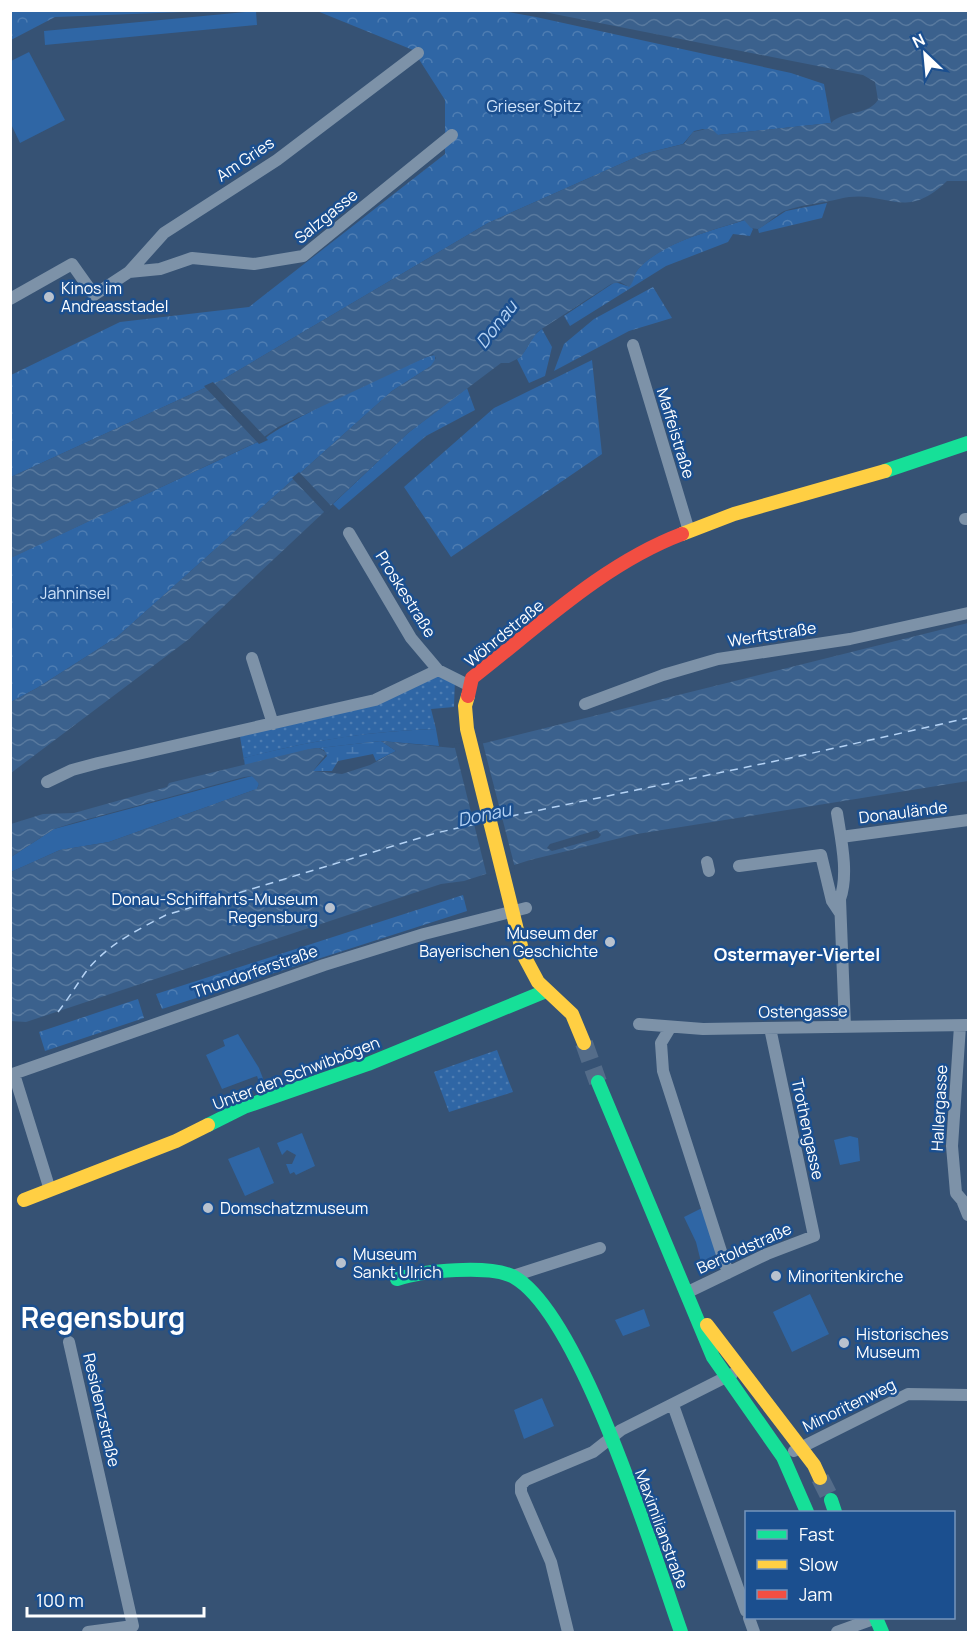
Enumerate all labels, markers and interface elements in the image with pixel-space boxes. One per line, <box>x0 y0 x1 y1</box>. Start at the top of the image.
north arrow <box>895 24 955 84</box>
text: N <box>908 28 928 53</box>
park label: Grieser Spitz <box>487 95 581 117</box>
street label: Am Gries <box>212 132 278 186</box>
street label: Salzgasse <box>290 184 362 248</box>
place label: Kinos im Andreasstadel <box>61 277 168 317</box>
marker: Kinos im Andreasstadel <box>42 290 56 304</box>
water label: Donau <box>470 294 523 353</box>
street label: Maffeistraße <box>652 385 700 481</box>
street label: Proskestraße <box>371 547 441 641</box>
park label: Jahninsel <box>40 582 110 604</box>
street label: Wöhrdstraße <box>460 594 548 672</box>
street label: Werftstraße <box>726 616 818 652</box>
water label: Donau <box>455 796 514 831</box>
street label: Donaulände <box>857 796 949 828</box>
place label: Donau-Schiffahrts-Museum Regensburg <box>111 888 318 928</box>
marker: Donau-Schiffahrts-Museum Regensburg <box>323 901 337 915</box>
place label: Museum der Bayerischen Geschichte <box>419 922 598 962</box>
marker: Museum der Bayerischen Geschichte <box>603 935 617 949</box>
street label: Thundorferstraße <box>190 939 320 1003</box>
district label: Ostermayer-Viertel <box>714 942 880 966</box>
street label: Ostengasse <box>758 999 848 1023</box>
street label: Unter den Schwibbögen <box>209 1031 383 1115</box>
street label: Hallergasse <box>926 1064 952 1152</box>
street label: Trothengasse <box>787 1076 829 1182</box>
place label: Domschatzmuseum <box>220 1197 368 1219</box>
marker: Domschatzmuseum <box>201 1201 215 1215</box>
street label: Bertoldstraße <box>693 1217 795 1279</box>
place label: Museum Sankt Ulrich <box>353 1243 442 1283</box>
marker: Museum Sankt Ulrich <box>334 1256 348 1270</box>
place label: Minoritenkirche <box>788 1265 903 1287</box>
marker: Minoritenkirche <box>769 1269 783 1283</box>
district label: Regensburg <box>21 1298 185 1336</box>
place label: Historisches Museum <box>856 1323 949 1363</box>
marker: Historisches Museum <box>837 1336 851 1350</box>
street label: Residenzstraße <box>78 1351 126 1469</box>
street label: Minoritenweg <box>799 1373 899 1437</box>
street label: Maximilianstraße <box>630 1466 694 1592</box>
legend <box>745 1511 955 1619</box>
text: Fast <box>799 1522 834 1546</box>
text: Slow <box>799 1552 839 1576</box>
scale bar <box>27 1580 204 1618</box>
text: Jam <box>799 1582 833 1606</box>
text: 100 m <box>36 1588 84 1612</box>

